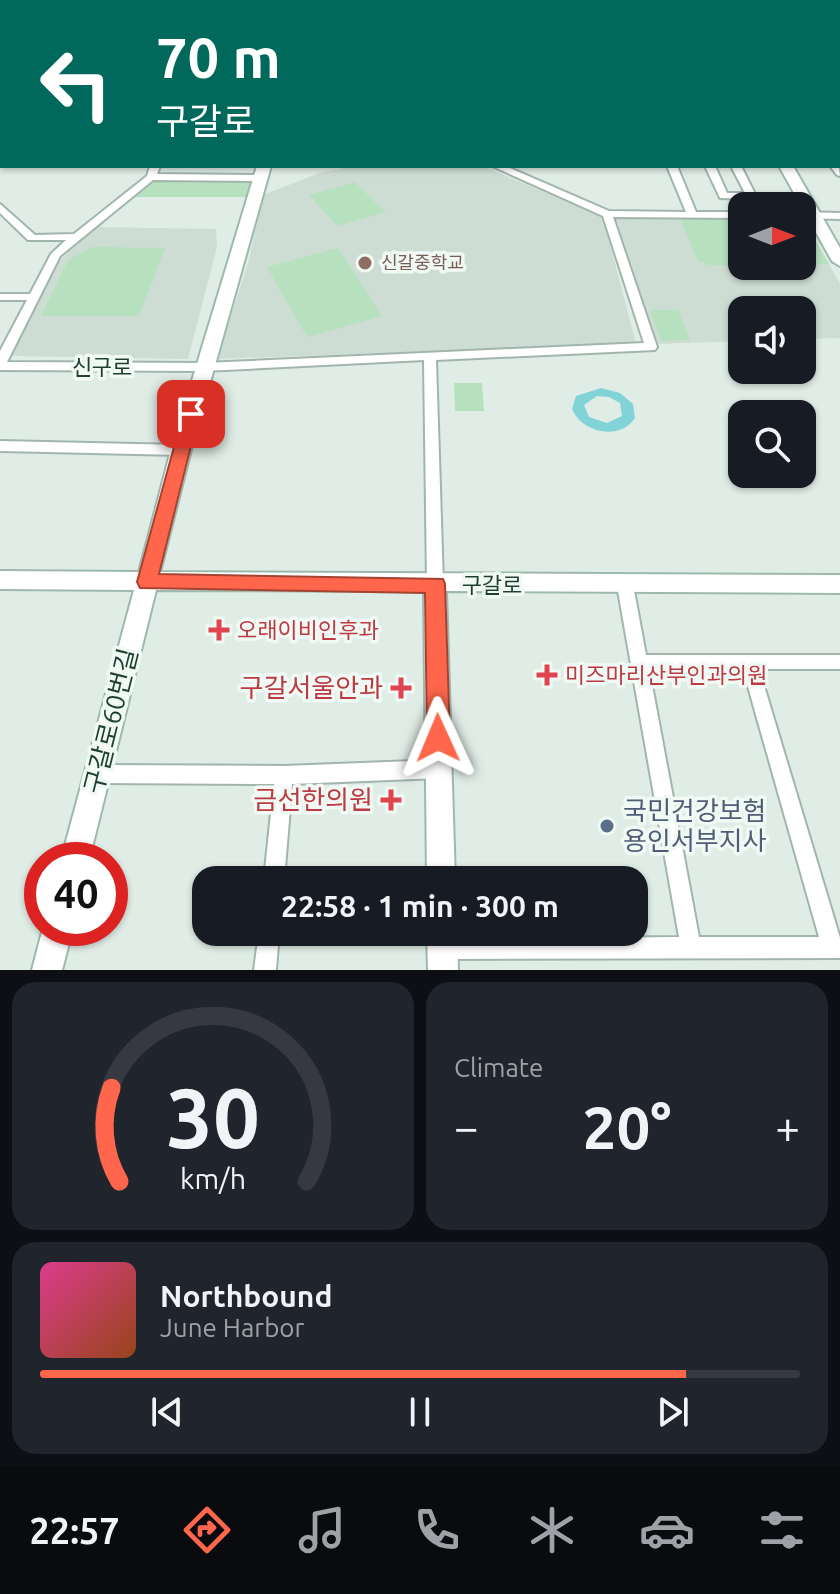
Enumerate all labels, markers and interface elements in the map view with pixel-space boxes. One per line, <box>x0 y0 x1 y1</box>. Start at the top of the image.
text: 70 m <box>156 26 281 89</box>
icon: left <box>24 32 128 136</box>
text: 구갈로 <box>156 100 255 141</box>
north arrow <box>728 192 816 280</box>
map controls <box>728 192 816 488</box>
place label: 신갈중학교 <box>381 252 464 272</box>
marker: 신갈중학교 <box>356 254 374 272</box>
button: sound <box>728 296 816 384</box>
street label: 신구로 <box>72 354 132 379</box>
pin <box>157 380 225 448</box>
icon: arrive <box>169 392 213 436</box>
button: search <box>728 400 816 488</box>
street label: 구갈로 <box>462 572 522 597</box>
place label: 오래이비인후과 <box>237 617 379 642</box>
marker: 오래이비인후과 <box>208 619 230 641</box>
street label: 구갈로60번길 <box>78 645 143 797</box>
place label: 미즈마리산부인과의원 <box>565 662 767 687</box>
marker: 미즈마리산부인과의원 <box>536 664 558 686</box>
place label: 구갈서울안과 <box>239 673 383 702</box>
marker: 구갈서울안과 <box>390 677 412 699</box>
position arrow <box>396 696 480 780</box>
place label: 금선한의원 <box>253 785 373 814</box>
marker: 금선한의원 <box>380 789 402 811</box>
place label: 국민건강보험 용인서부지사 <box>623 796 767 855</box>
marker: 국민건강보험 용인서부지사 <box>598 817 616 835</box>
speed limit sign: 40 <box>24 842 128 946</box>
text: 22:58 · 1 min · 300 m <box>281 889 559 923</box>
text: Climate <box>454 1053 543 1082</box>
text: 30 <box>166 1070 260 1164</box>
text: 20° <box>583 1093 671 1160</box>
text: − <box>454 1102 479 1151</box>
text: + <box>775 1102 800 1151</box>
text: km/h <box>180 1162 246 1194</box>
text: Northbound <box>160 1279 332 1313</box>
text: June Harbor <box>160 1313 304 1342</box>
icon: previous <box>145 1390 189 1434</box>
icon: pause <box>398 1390 442 1434</box>
icon: next <box>651 1390 695 1434</box>
icon: directions <box>179 1502 235 1558</box>
icon: music <box>294 1502 350 1558</box>
icon: phone <box>409 1502 465 1558</box>
icon: climate <box>524 1502 580 1558</box>
icon: car <box>639 1502 695 1558</box>
icon: filters <box>754 1502 810 1558</box>
text: 22:57 <box>30 1510 120 1551</box>

